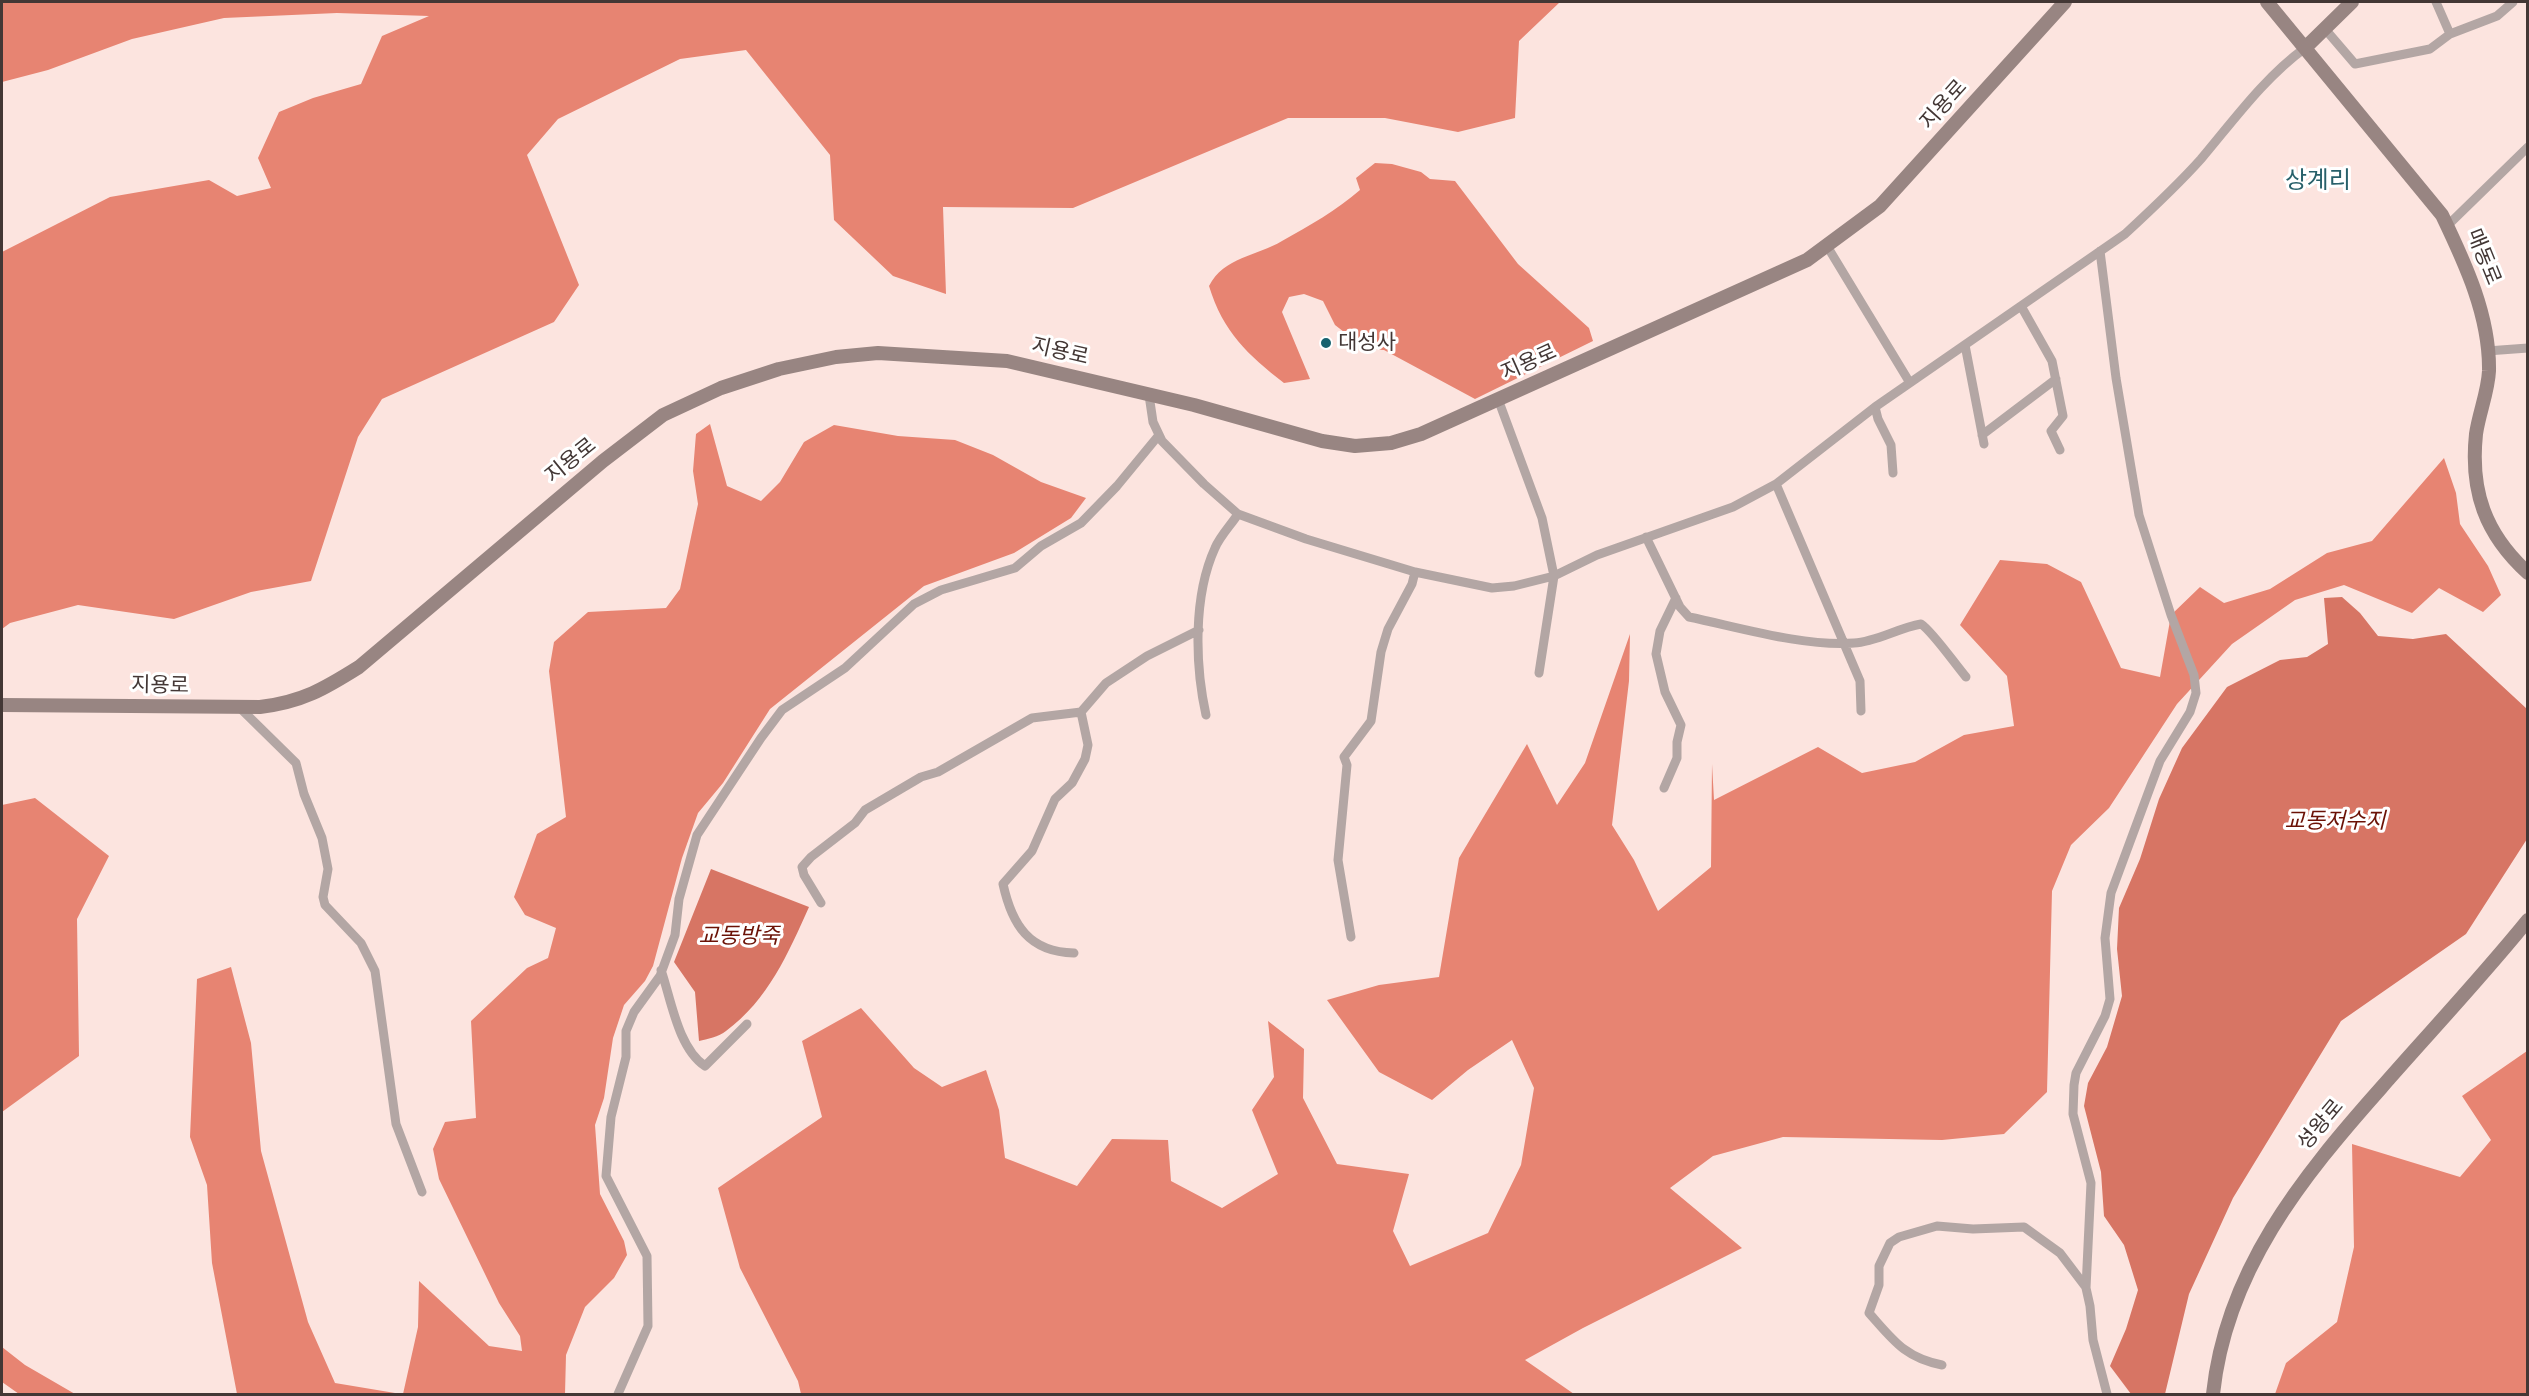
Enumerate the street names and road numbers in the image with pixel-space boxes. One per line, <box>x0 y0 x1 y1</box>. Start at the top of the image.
street label: 지용로 <box>1915 75 1973 135</box>
street label: 매동로 <box>2460 225 2506 289</box>
street label: 지용로 <box>1029 333 1091 371</box>
street label: 지용로 <box>1497 340 1561 386</box>
street label: 지용로 <box>541 433 601 489</box>
street label: 지용로 <box>131 673 189 699</box>
street label: 성왕로 <box>2293 1095 2349 1155</box>

